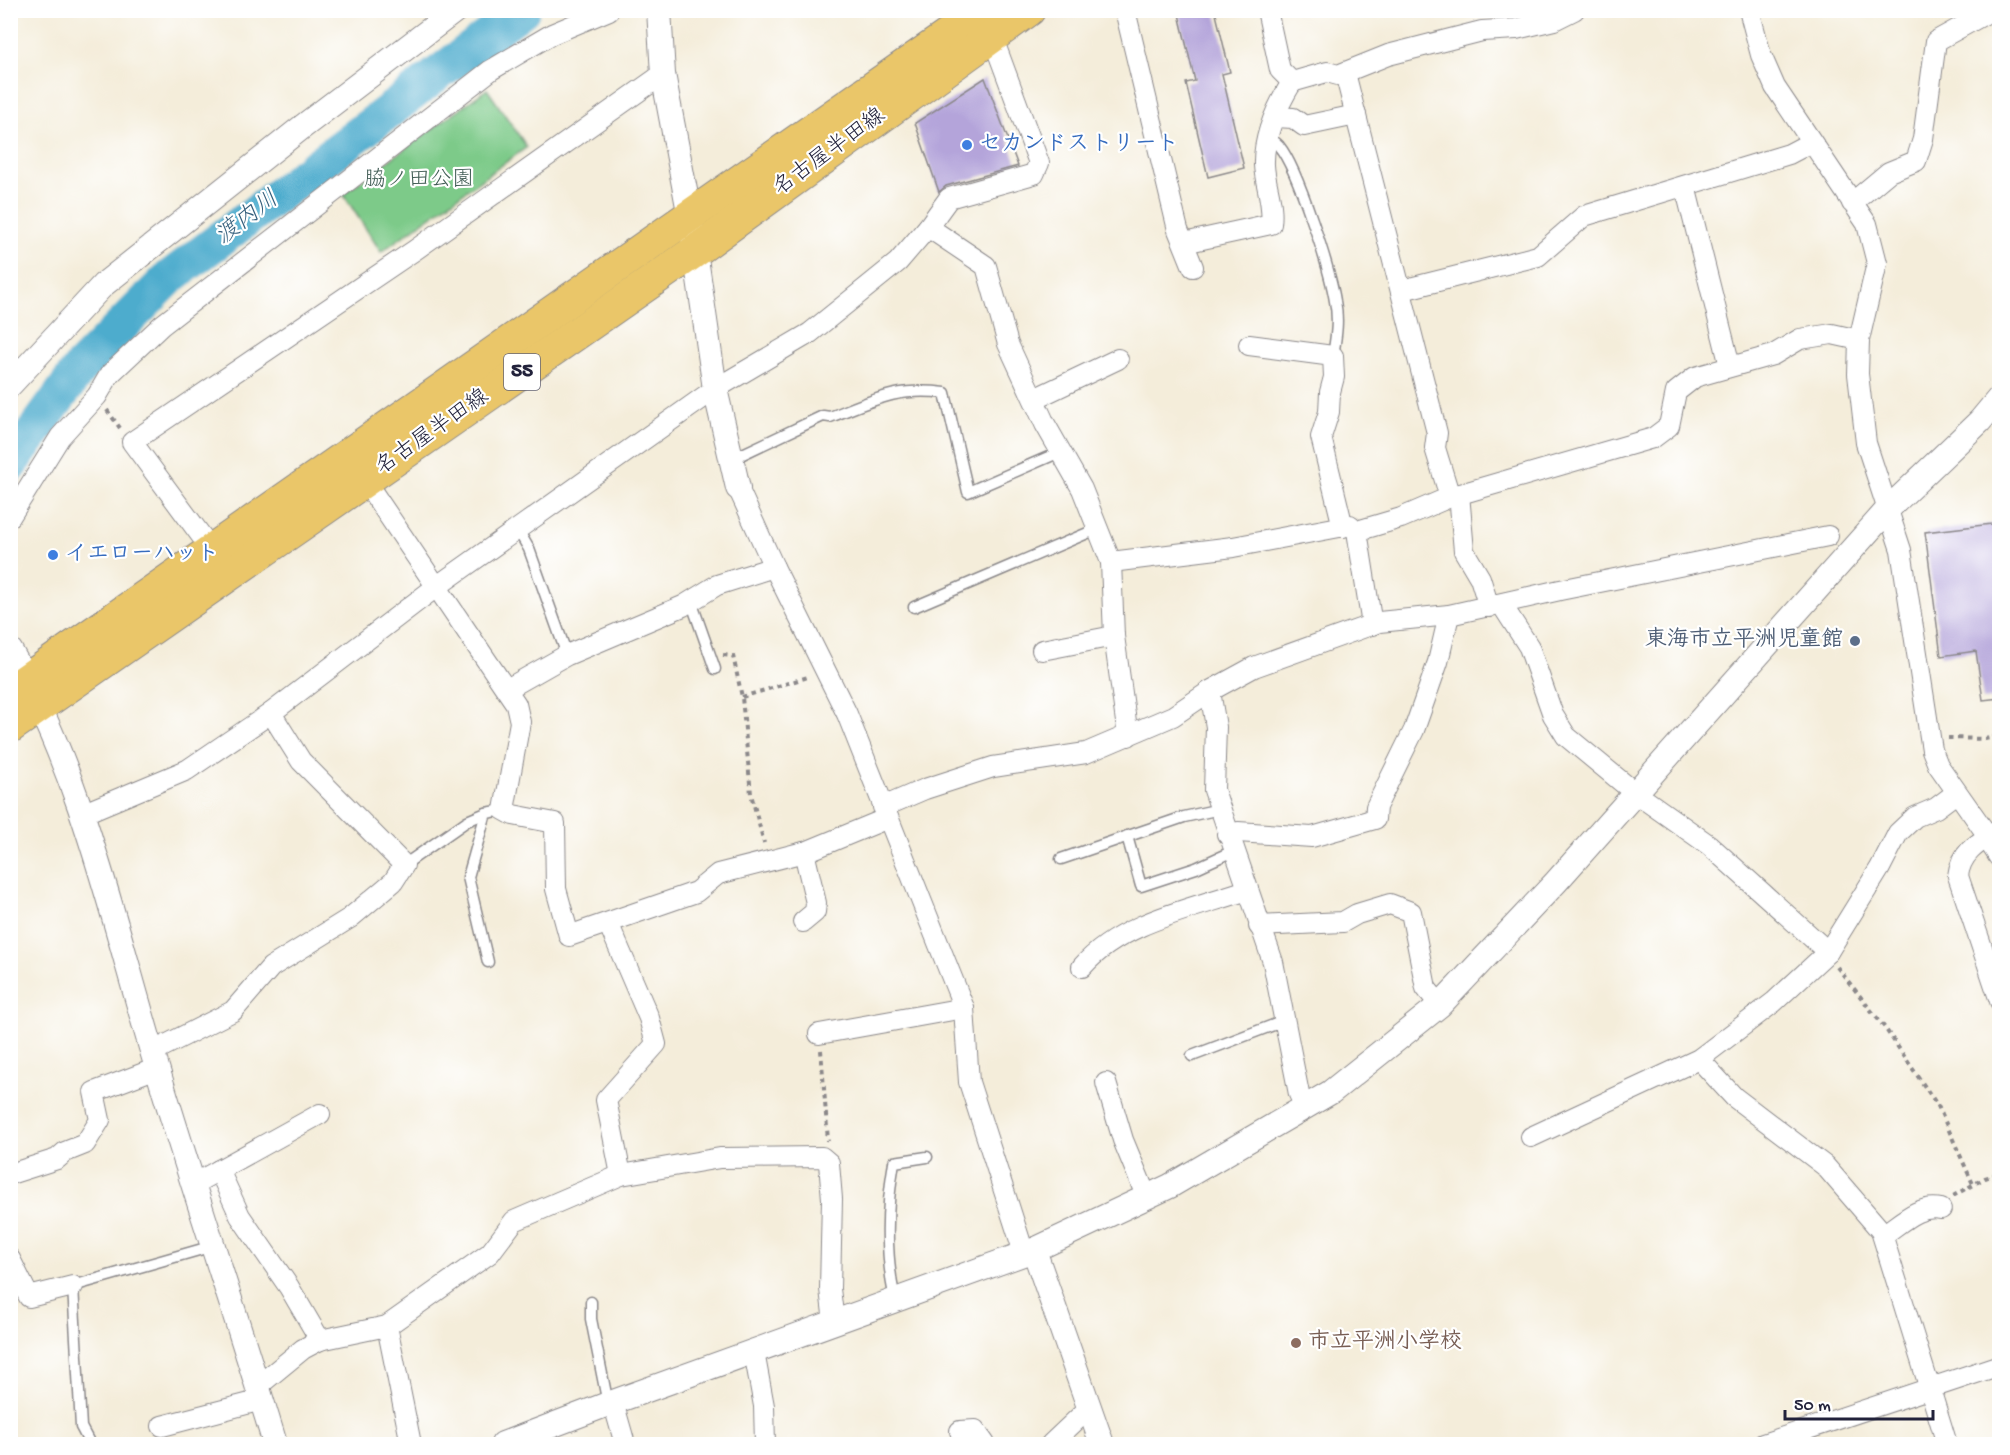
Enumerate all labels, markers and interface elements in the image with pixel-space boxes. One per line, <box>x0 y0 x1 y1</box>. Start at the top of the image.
street label: 名古屋半田線 <box>768 102 891 202</box>
place label: セカンドストリート <box>979 132 1179 158</box>
marker: セカンドストリート <box>960 138 974 152</box>
park label: 脇ノ田公園 <box>364 167 474 194</box>
water label: 渡内川 <box>210 185 285 252</box>
road number: 55 <box>504 354 540 390</box>
street label: 名古屋半田線 <box>370 383 495 482</box>
place label: イエローハット <box>65 542 219 568</box>
marker: イエローハット <box>46 548 60 562</box>
place label: 東海市立平洲児童館 <box>1645 626 1843 654</box>
marker: 東海市立平洲児童館 <box>1848 634 1862 648</box>
place label: 市立平洲小学校 <box>1308 1329 1462 1356</box>
marker: 市立平洲小学校 <box>1289 1336 1303 1350</box>
scale bar <box>1785 1383 1934 1421</box>
text: 50 m <box>1794 1396 1831 1417</box>

